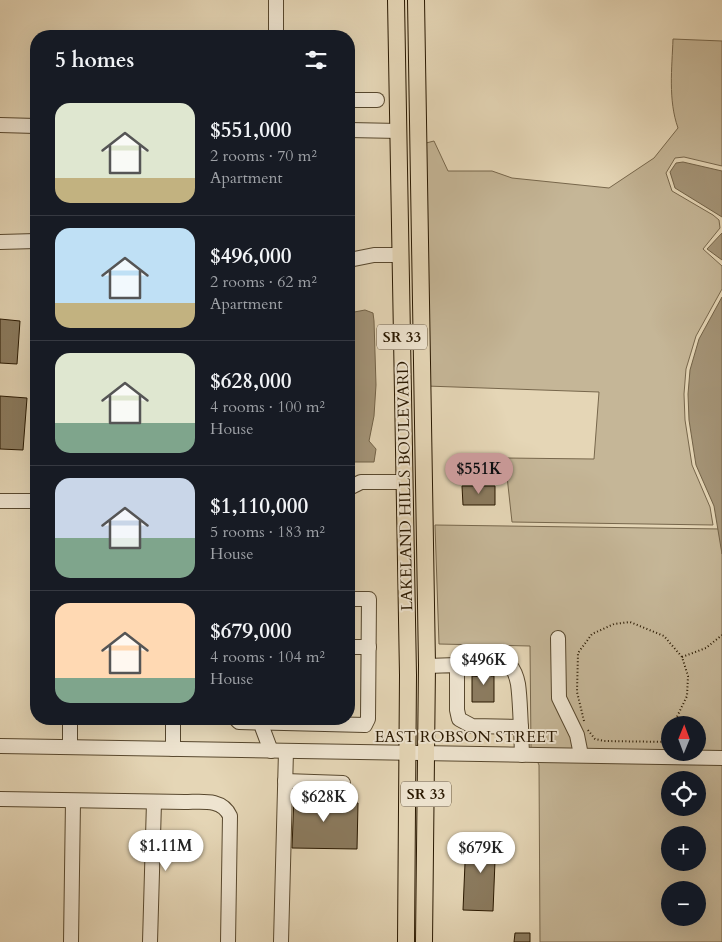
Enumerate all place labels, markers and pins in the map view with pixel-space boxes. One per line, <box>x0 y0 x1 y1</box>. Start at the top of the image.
pin: $551K <box>444 452 514 495</box>
pin: $496K <box>449 644 519 686</box>
pin: $628K <box>289 780 359 823</box>
pin: $1.11M <box>125 830 207 872</box>
pin: $679K <box>446 832 516 874</box>

